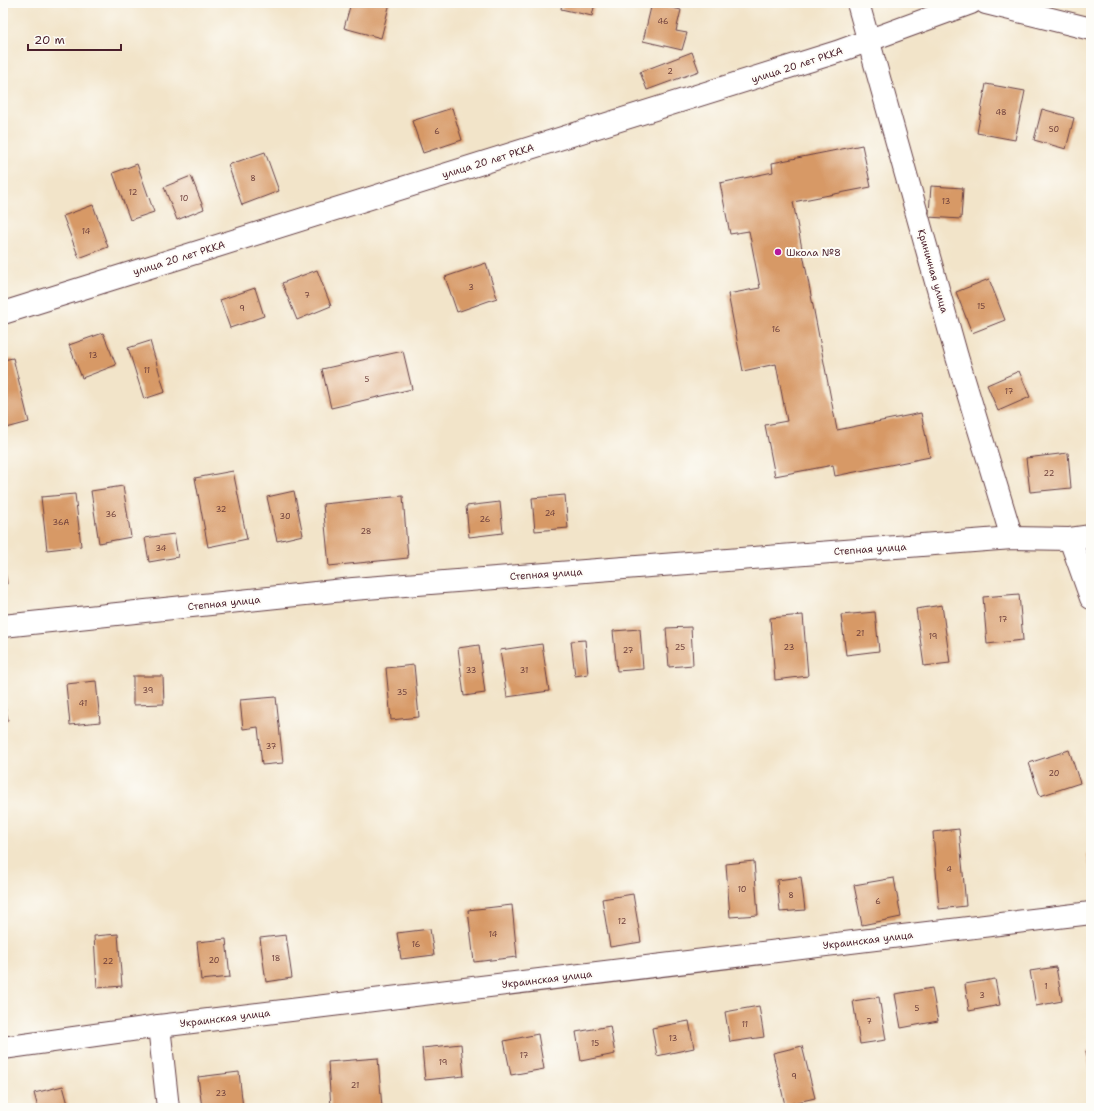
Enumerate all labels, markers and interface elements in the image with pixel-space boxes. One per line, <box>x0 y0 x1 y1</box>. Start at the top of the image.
house number: 46 <box>657 16 669 27</box>
scale bar <box>28 26 121 52</box>
text: 20 m <box>34 32 65 48</box>
street label: улица 20 лет РККА <box>750 44 844 86</box>
house number: 2 <box>667 66 673 77</box>
house number: 48 <box>995 107 1007 118</box>
house number: 50 <box>1049 124 1059 135</box>
house number: 6 <box>434 126 440 137</box>
street label: улица 20 лет РККА <box>440 141 536 181</box>
house number: 8 <box>250 173 256 184</box>
house number: 12 <box>129 187 138 198</box>
house number: 10 <box>180 193 188 204</box>
house number: 13 <box>942 196 950 207</box>
house number: 14 <box>82 226 91 237</box>
street label: Криничная улица <box>915 227 951 315</box>
street label: улица 20 лет РККА <box>131 238 227 278</box>
place label: Школа №8 <box>786 246 841 259</box>
marker: Школа №8 <box>773 247 783 257</box>
house number: 3 <box>468 282 474 293</box>
house number: 7 <box>304 290 310 301</box>
house number: 15 <box>977 301 985 312</box>
house number: 9 <box>239 303 245 314</box>
house number: 16 <box>772 324 781 335</box>
house number: 13 <box>89 350 97 361</box>
house number: 11 <box>144 365 150 376</box>
house number: 5 <box>365 374 370 385</box>
house number: 17 <box>1005 386 1014 397</box>
house number: 22 <box>1044 468 1055 479</box>
house number: 32 <box>216 504 227 515</box>
house number: 24 <box>545 508 556 519</box>
house number: 36 <box>106 509 117 520</box>
house number: 30 <box>279 511 291 522</box>
house number: 26 <box>480 514 491 525</box>
house number: 36А <box>53 517 70 528</box>
house number: 28 <box>361 526 371 537</box>
street label: Степная улица <box>833 540 908 558</box>
house number: 34 <box>156 543 167 554</box>
street label: Степная улица <box>509 565 584 583</box>
street label: Степная улица <box>187 593 262 613</box>
house number: 17 <box>999 614 1008 625</box>
house number: 21 <box>856 628 864 639</box>
house number: 19 <box>929 631 937 642</box>
house number: 25 <box>675 642 685 653</box>
house number: 23 <box>784 642 794 653</box>
house number: 27 <box>623 645 634 656</box>
house number: 33 <box>466 665 476 676</box>
house number: 31 <box>520 665 528 676</box>
house number: 39 <box>143 685 153 696</box>
house number: 35 <box>397 687 407 698</box>
house number: 41 <box>79 698 87 709</box>
house number: 37 <box>266 741 277 752</box>
house number: 20 <box>1049 768 1059 779</box>
house number: 4 <box>946 864 952 875</box>
house number: 10 <box>738 884 746 895</box>
house number: 8 <box>788 890 794 901</box>
house number: 6 <box>875 896 881 907</box>
house number: 12 <box>618 916 627 927</box>
street label: Украинская улица <box>822 928 915 952</box>
house number: 14 <box>489 929 498 940</box>
house number: 16 <box>412 939 421 950</box>
house number: 18 <box>272 953 280 964</box>
house number: 20 <box>209 955 219 966</box>
house number: 22 <box>103 956 114 967</box>
street label: Украинская улица <box>501 967 594 991</box>
house number: 1 <box>1044 981 1048 992</box>
house number: 3 <box>979 990 985 1001</box>
house number: 5 <box>915 1003 920 1014</box>
street label: Украинская улица <box>179 1006 272 1030</box>
house number: 7 <box>866 1016 872 1027</box>
house number: 11 <box>742 1019 748 1030</box>
house number: 13 <box>669 1033 677 1044</box>
house number: 15 <box>591 1038 599 1049</box>
house number: 17 <box>520 1050 529 1061</box>
house number: 19 <box>439 1057 447 1068</box>
house number: 9 <box>791 1071 797 1082</box>
house number: 21 <box>351 1080 359 1091</box>
house number: 23 <box>216 1088 226 1099</box>

